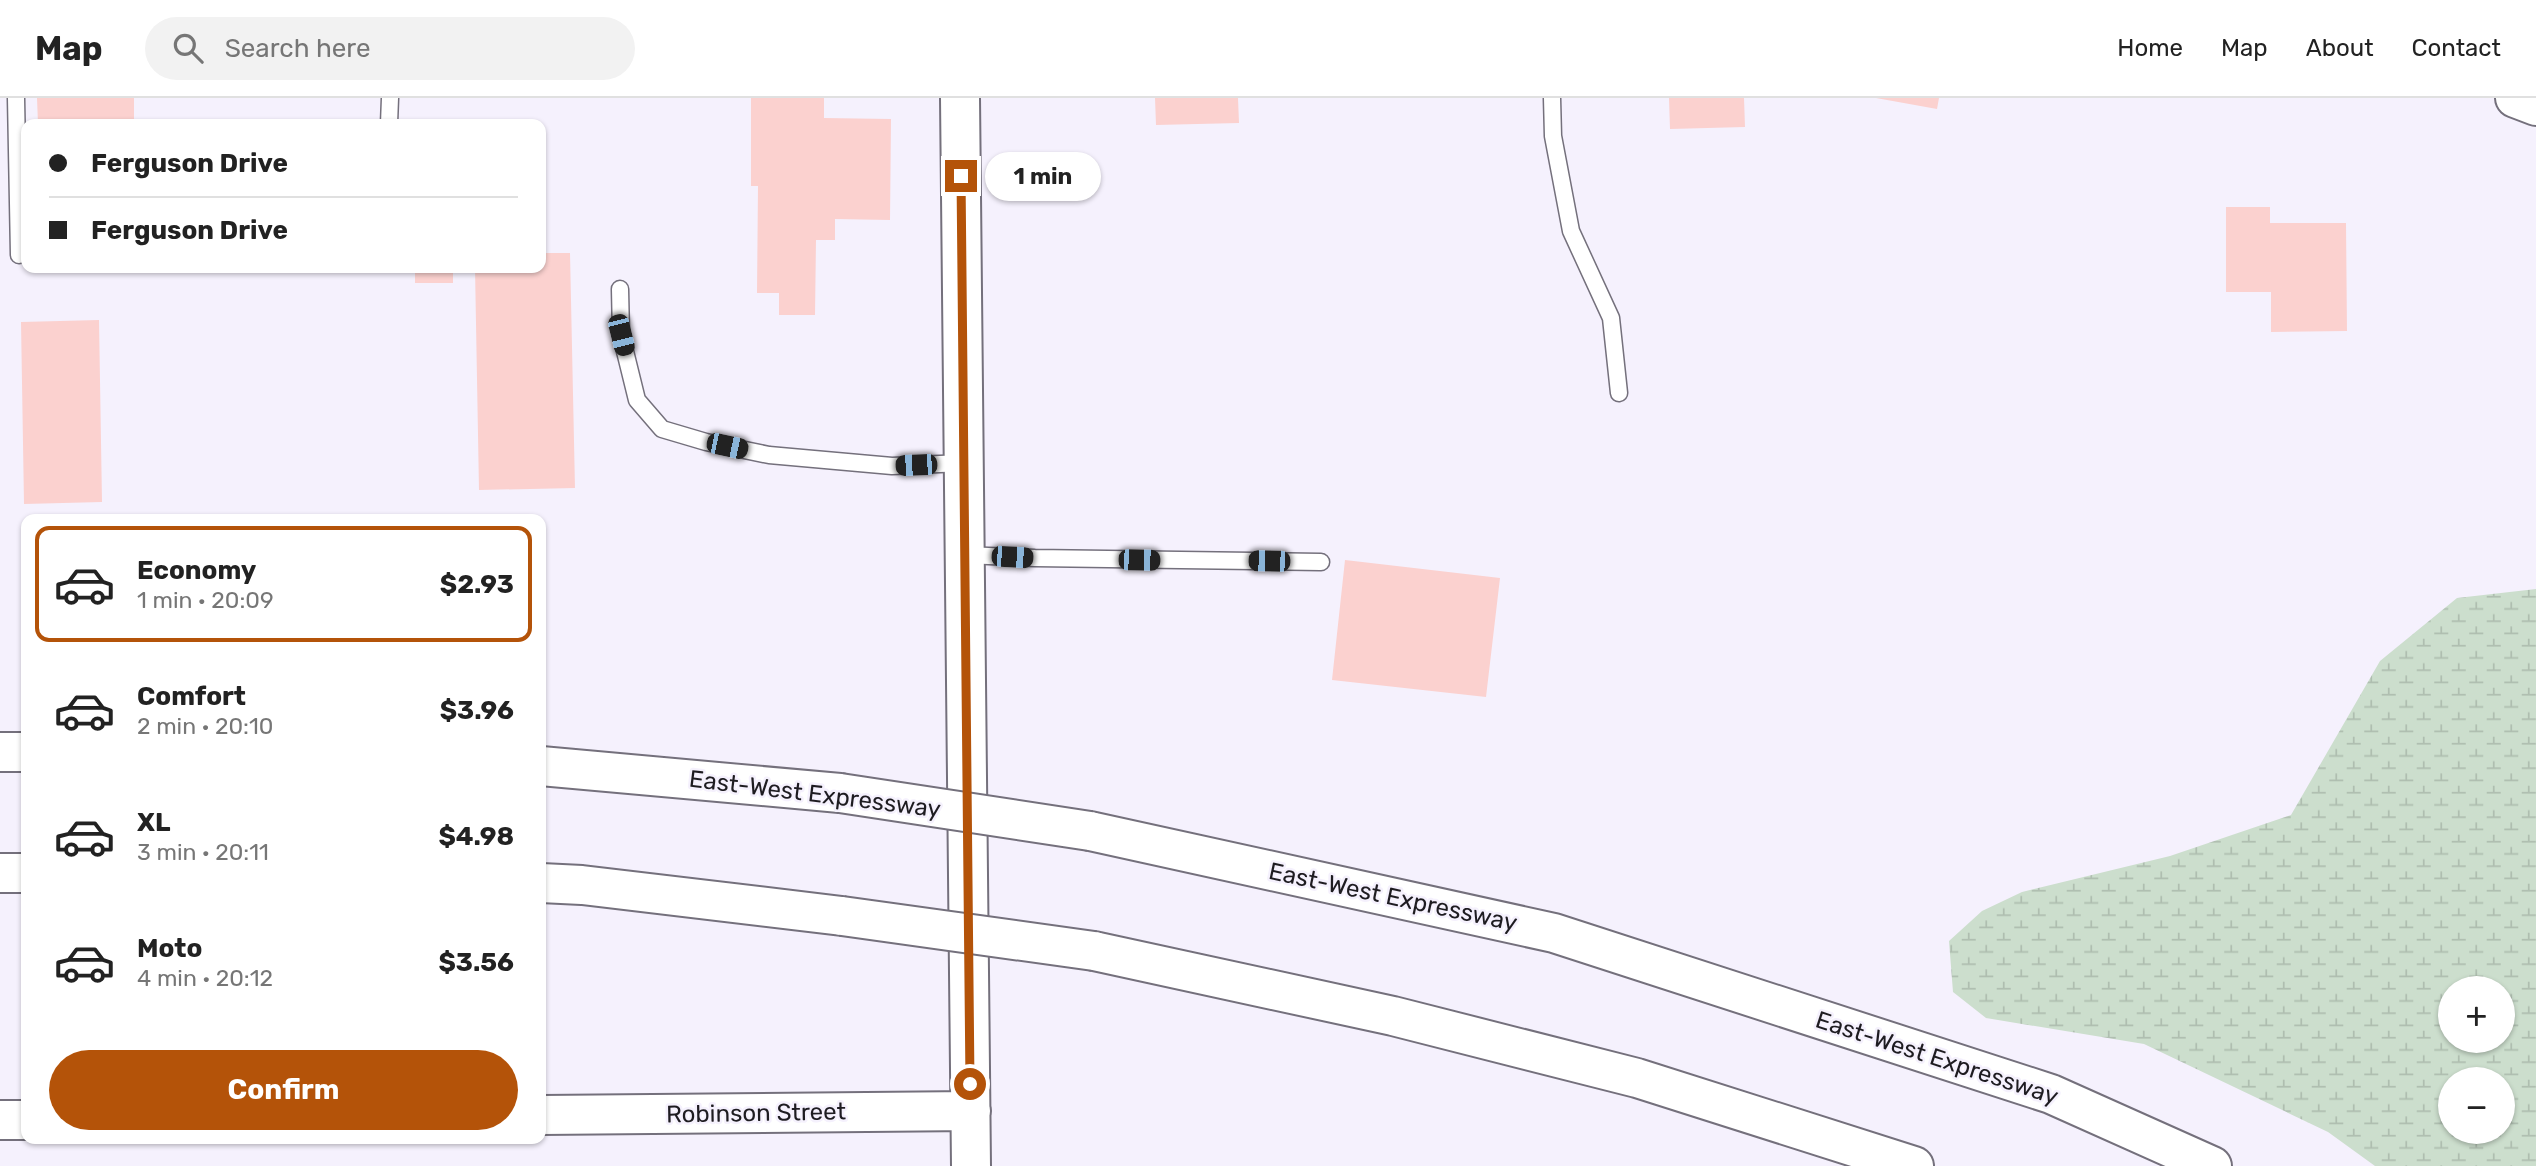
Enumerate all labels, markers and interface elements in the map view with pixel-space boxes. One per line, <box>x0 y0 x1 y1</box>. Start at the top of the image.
search box <box>145 17 635 80</box>
text: Map <box>35 29 103 68</box>
icon: search <box>169 29 207 67</box>
text: Search here <box>225 33 370 64</box>
text: Home <box>2117 34 2183 62</box>
text: Map <box>2221 34 2268 62</box>
text: About <box>2306 34 2374 62</box>
text: Contact <box>2412 34 2501 62</box>
text: Ferguson Drive <box>91 148 288 179</box>
callout: 1 min <box>986 152 1101 200</box>
route end <box>945 160 977 192</box>
text: 1 min <box>1014 162 1072 190</box>
text: Ferguson Drive <box>91 215 288 246</box>
car <box>606 312 637 358</box>
car <box>705 431 750 461</box>
car <box>895 454 938 476</box>
car <box>991 545 1034 569</box>
car <box>1118 549 1161 571</box>
car <box>1248 550 1291 572</box>
icon: car <box>53 553 116 616</box>
text: Economy <box>137 555 256 586</box>
text: $2.93 <box>440 569 514 600</box>
text: 1 min · 20:09 <box>137 586 274 614</box>
icon: car <box>53 679 116 742</box>
text: Comfort <box>137 681 246 712</box>
text: $3.96 <box>440 695 514 726</box>
text: 2 min · 20:10 <box>137 712 273 740</box>
street label: East-West Expressway <box>688 765 942 823</box>
icon: car <box>53 805 116 868</box>
text: XL <box>137 807 170 838</box>
text: $4.98 <box>438 821 514 852</box>
text: 3 min · 20:11 <box>137 838 269 866</box>
street label: East-West Expressway <box>1266 857 1520 937</box>
icon: car <box>53 931 116 994</box>
text: Moto <box>137 933 202 964</box>
text: $3.56 <box>438 947 514 978</box>
text: 4 min · 20:12 <box>137 964 273 992</box>
map controls <box>2438 976 2515 1144</box>
button: + <box>2438 976 2515 1053</box>
street label: East-West Expressway <box>1812 1006 2062 1110</box>
button: Confirm <box>49 1050 518 1130</box>
button: − <box>2438 1067 2515 1144</box>
route start <box>954 1068 986 1100</box>
street label: Robinson Street <box>666 1097 846 1129</box>

